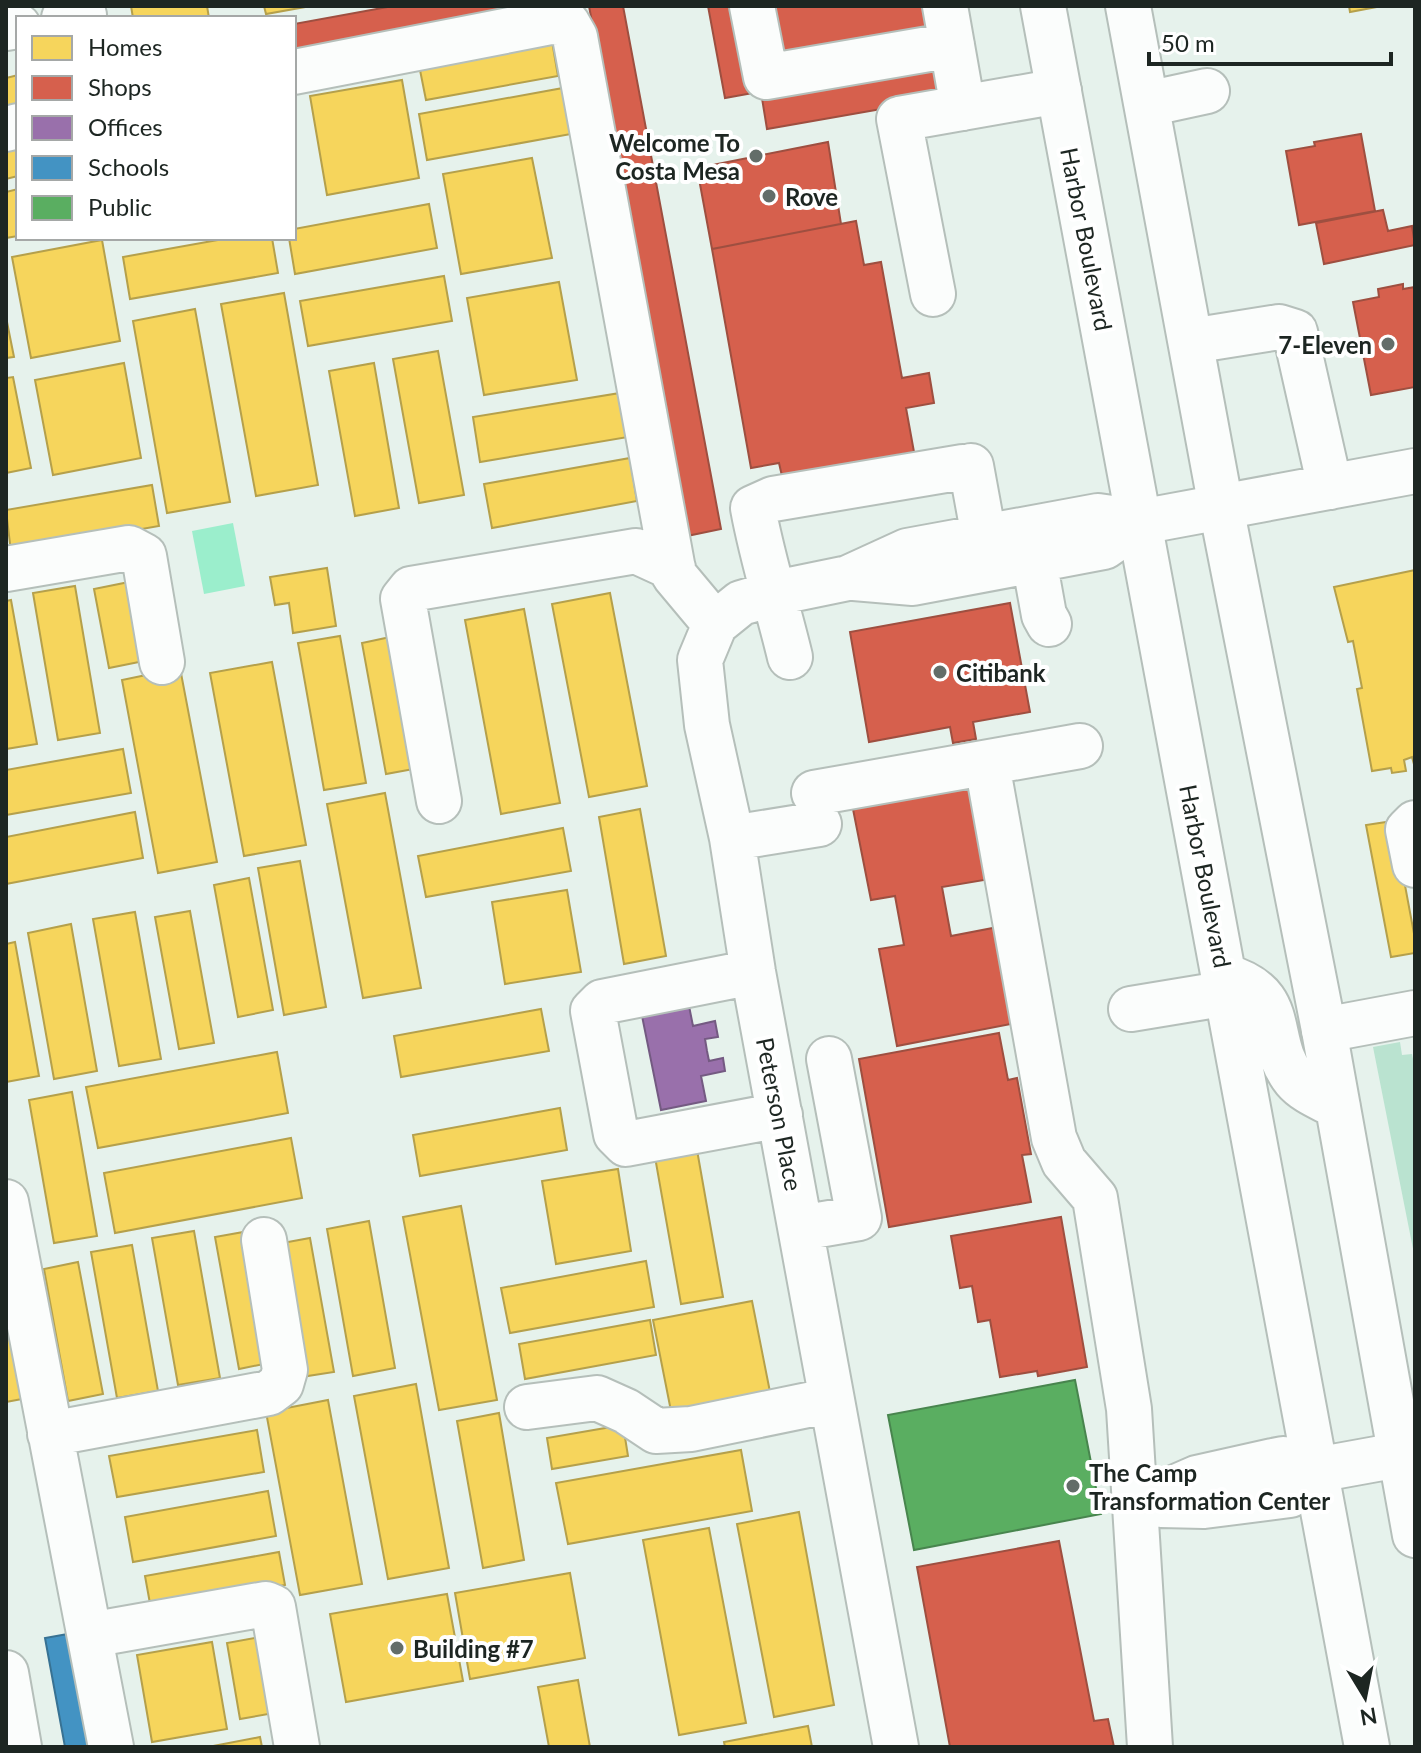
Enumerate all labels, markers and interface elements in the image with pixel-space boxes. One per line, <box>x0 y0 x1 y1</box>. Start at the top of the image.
legend <box>16 16 296 240</box>
scale bar <box>1149 16 1391 66</box>
text: 50 m <box>1161 28 1215 57</box>
text: Homes <box>88 32 162 61</box>
text: Shops <box>88 72 152 101</box>
text: Offices <box>88 112 163 141</box>
place label: Welcome To Costa Mesa <box>609 128 740 185</box>
street label: Harbor Boulevard <box>1055 145 1119 333</box>
marker: Welcome To Costa Mesa <box>747 147 765 165</box>
text: Schools <box>88 152 169 181</box>
place label: Rove <box>785 182 838 211</box>
marker: Rove <box>760 187 778 205</box>
text: Public <box>88 192 152 221</box>
place label: 7-Eleven <box>1278 330 1372 359</box>
marker: 7-Eleven <box>1379 335 1397 353</box>
place label: Citibank <box>956 658 1046 687</box>
marker: Citibank <box>931 663 949 681</box>
street label: Harbor Boulevard <box>1174 782 1238 970</box>
street label: Peterson Place <box>751 1035 809 1193</box>
place label: The Camp Transformation Center <box>1089 1458 1330 1515</box>
marker: The Camp Transformation Center <box>1064 1477 1082 1495</box>
place label: Building #7 <box>413 1634 534 1663</box>
marker: Building #7 <box>388 1639 406 1657</box>
north arrow <box>1325 1657 1405 1737</box>
text: N <box>1358 1702 1379 1732</box>

